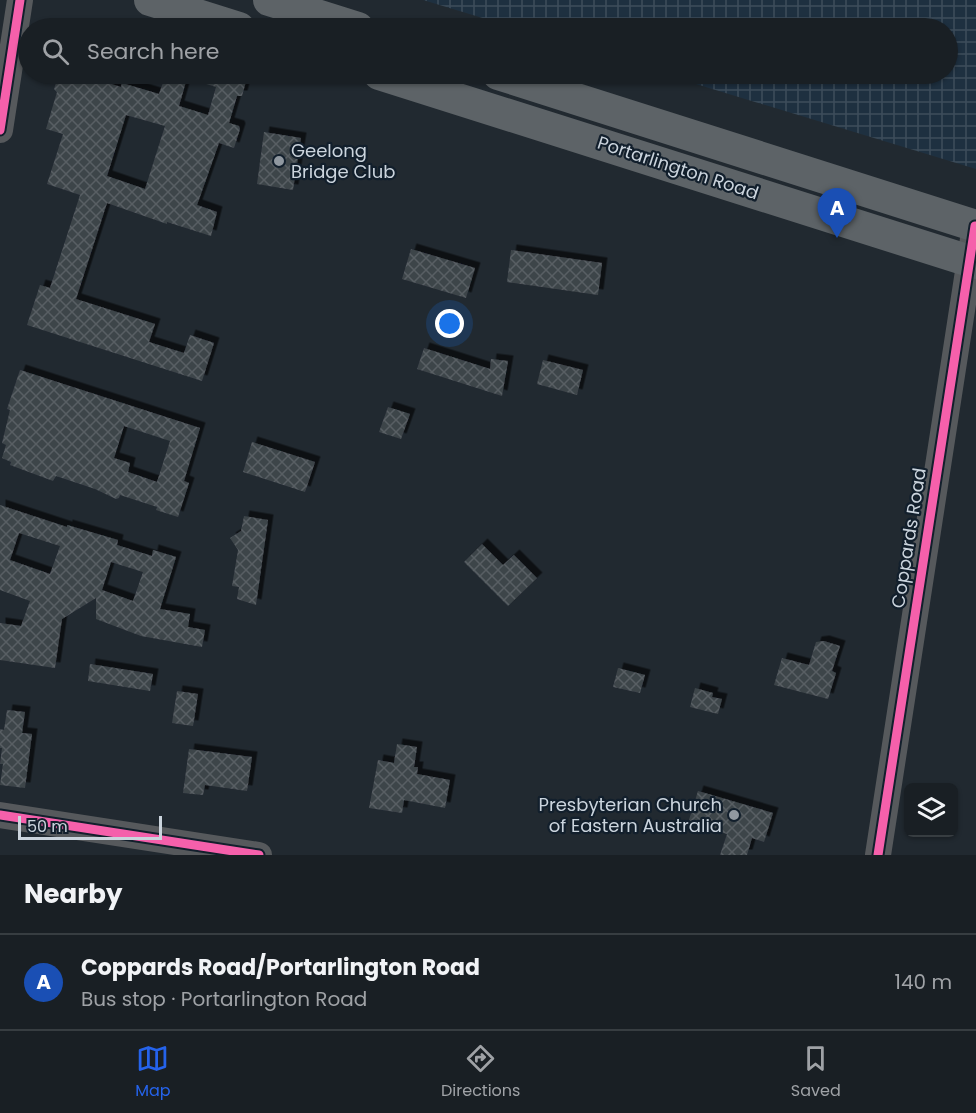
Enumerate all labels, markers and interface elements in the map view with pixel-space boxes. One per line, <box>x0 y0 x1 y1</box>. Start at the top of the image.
search box <box>18 18 958 84</box>
icon: search <box>39 35 72 68</box>
text: Search here <box>87 36 220 67</box>
street label: Portarlington Road <box>594 130 762 205</box>
place label: Geelong Bridge Club <box>291 138 396 184</box>
marker: Geelong Bridge Club <box>272 154 286 168</box>
pin: A <box>818 188 856 238</box>
your location <box>435 309 464 338</box>
street label: Coppards Road <box>885 466 932 610</box>
map controls <box>904 783 958 837</box>
button: layers <box>904 783 958 837</box>
place label: Presbyterian Church of Eastern Australia <box>539 792 722 838</box>
marker: Presbyterian Church of Eastern Australia <box>727 808 741 822</box>
scale bar <box>18 813 162 840</box>
text: 50 m <box>27 815 68 838</box>
text: Nearby <box>24 876 122 912</box>
text: Coppards Road/Portarlington Road <box>81 952 480 983</box>
text: A <box>36 968 51 996</box>
text: 140 m <box>895 968 952 996</box>
text: Bus stop · Portarlington Road <box>81 985 367 1013</box>
tab: Map <box>135 1042 171 1103</box>
tab: Directions <box>441 1042 520 1103</box>
tab: Saved <box>791 1042 841 1103</box>

